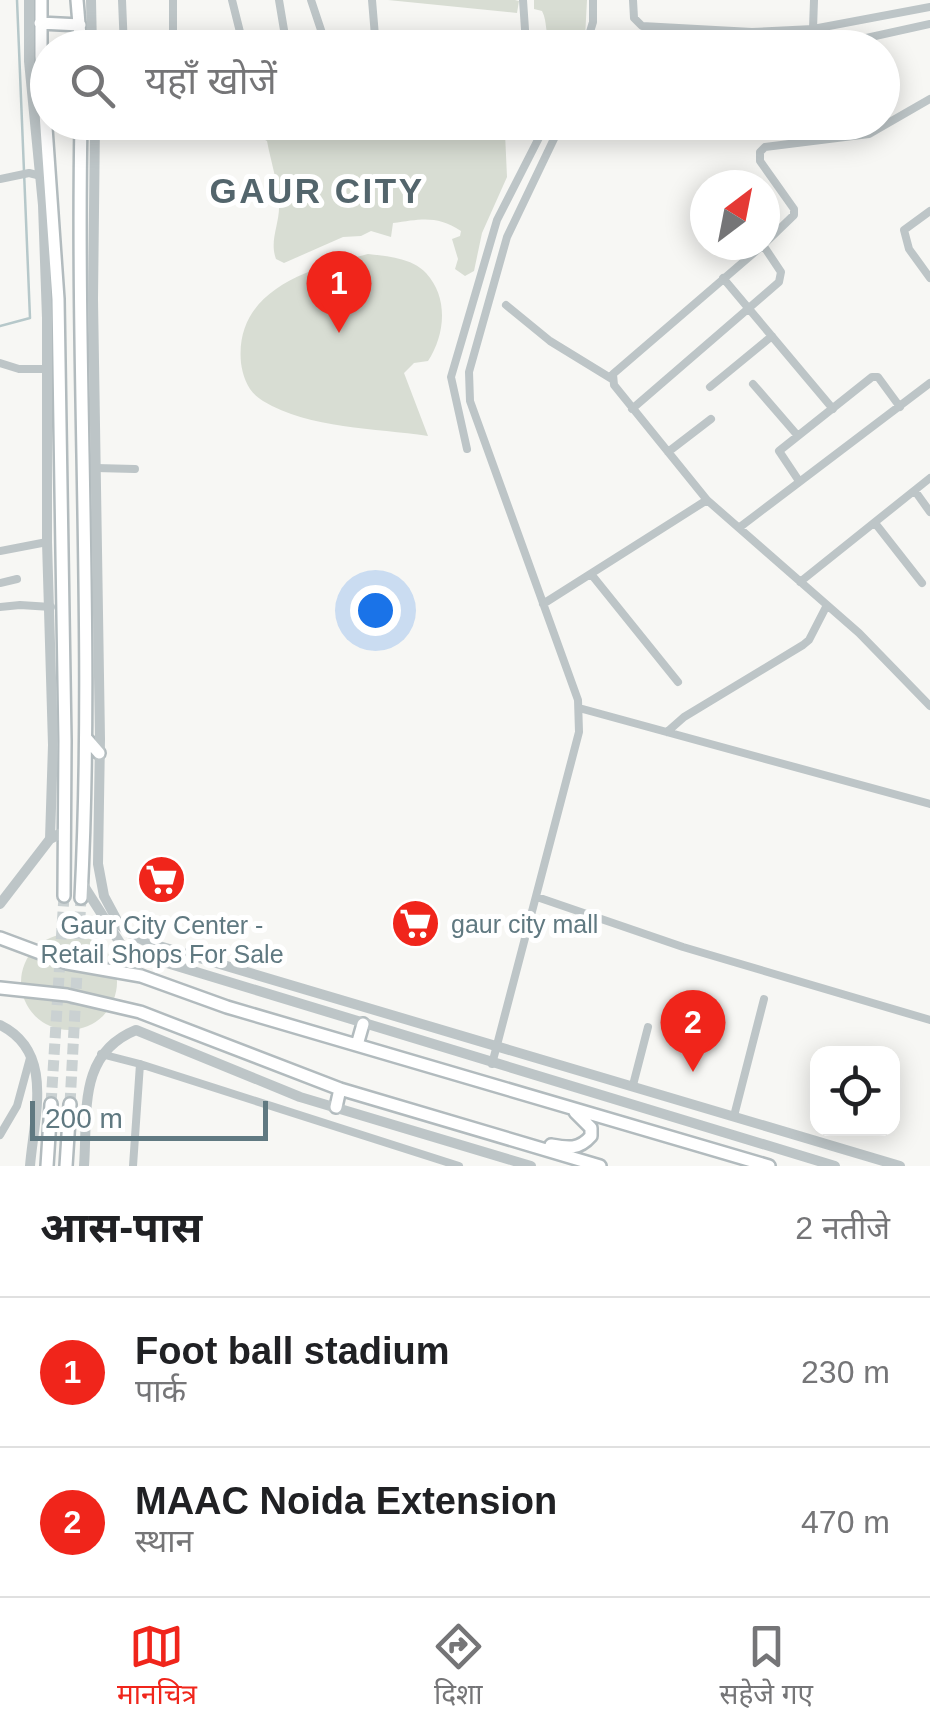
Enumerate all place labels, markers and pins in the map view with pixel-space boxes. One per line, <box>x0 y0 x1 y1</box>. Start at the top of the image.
pin: 1 <box>306 250 372 333</box>
supermarket icon: Gaur City Center - Retail Shops For Sale <box>136 853 188 905</box>
supermarket icon: gaur city mall <box>390 898 442 950</box>
place label: gaur city mall <box>451 910 598 938</box>
place label: Gaur City Center - Retail Shops For Sale <box>40 911 284 968</box>
pin: 2 <box>660 990 726 1072</box>

